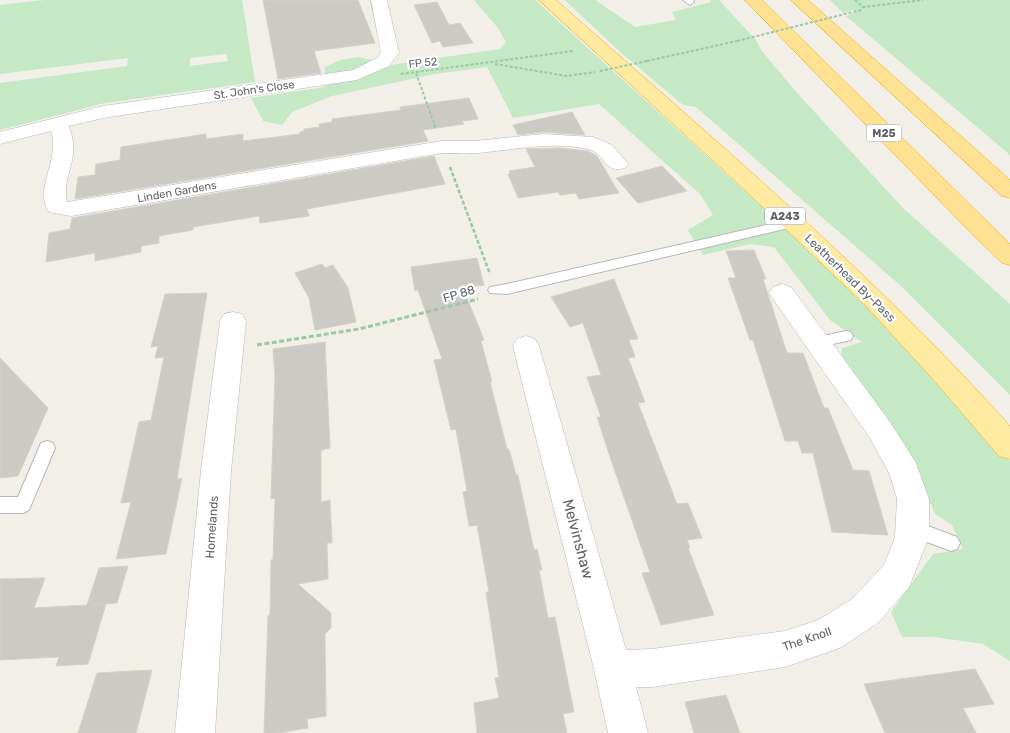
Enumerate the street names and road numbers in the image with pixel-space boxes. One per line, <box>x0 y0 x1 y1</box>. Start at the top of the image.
street label: FP 52 <box>408 55 438 71</box>
street label: St. John's Close <box>213 78 295 102</box>
road number: M25 <box>866 125 902 142</box>
street label: Linden Gardens <box>136 179 218 205</box>
road number: A243 <box>765 208 805 225</box>
street label: Leatherhead By-Pass <box>802 231 898 325</box>
street label: FP 88 <box>441 283 477 305</box>
street label: Homelands <box>203 495 221 559</box>
street label: Melvinshaw <box>559 497 597 581</box>
street label: The Knoll <box>781 624 833 654</box>

